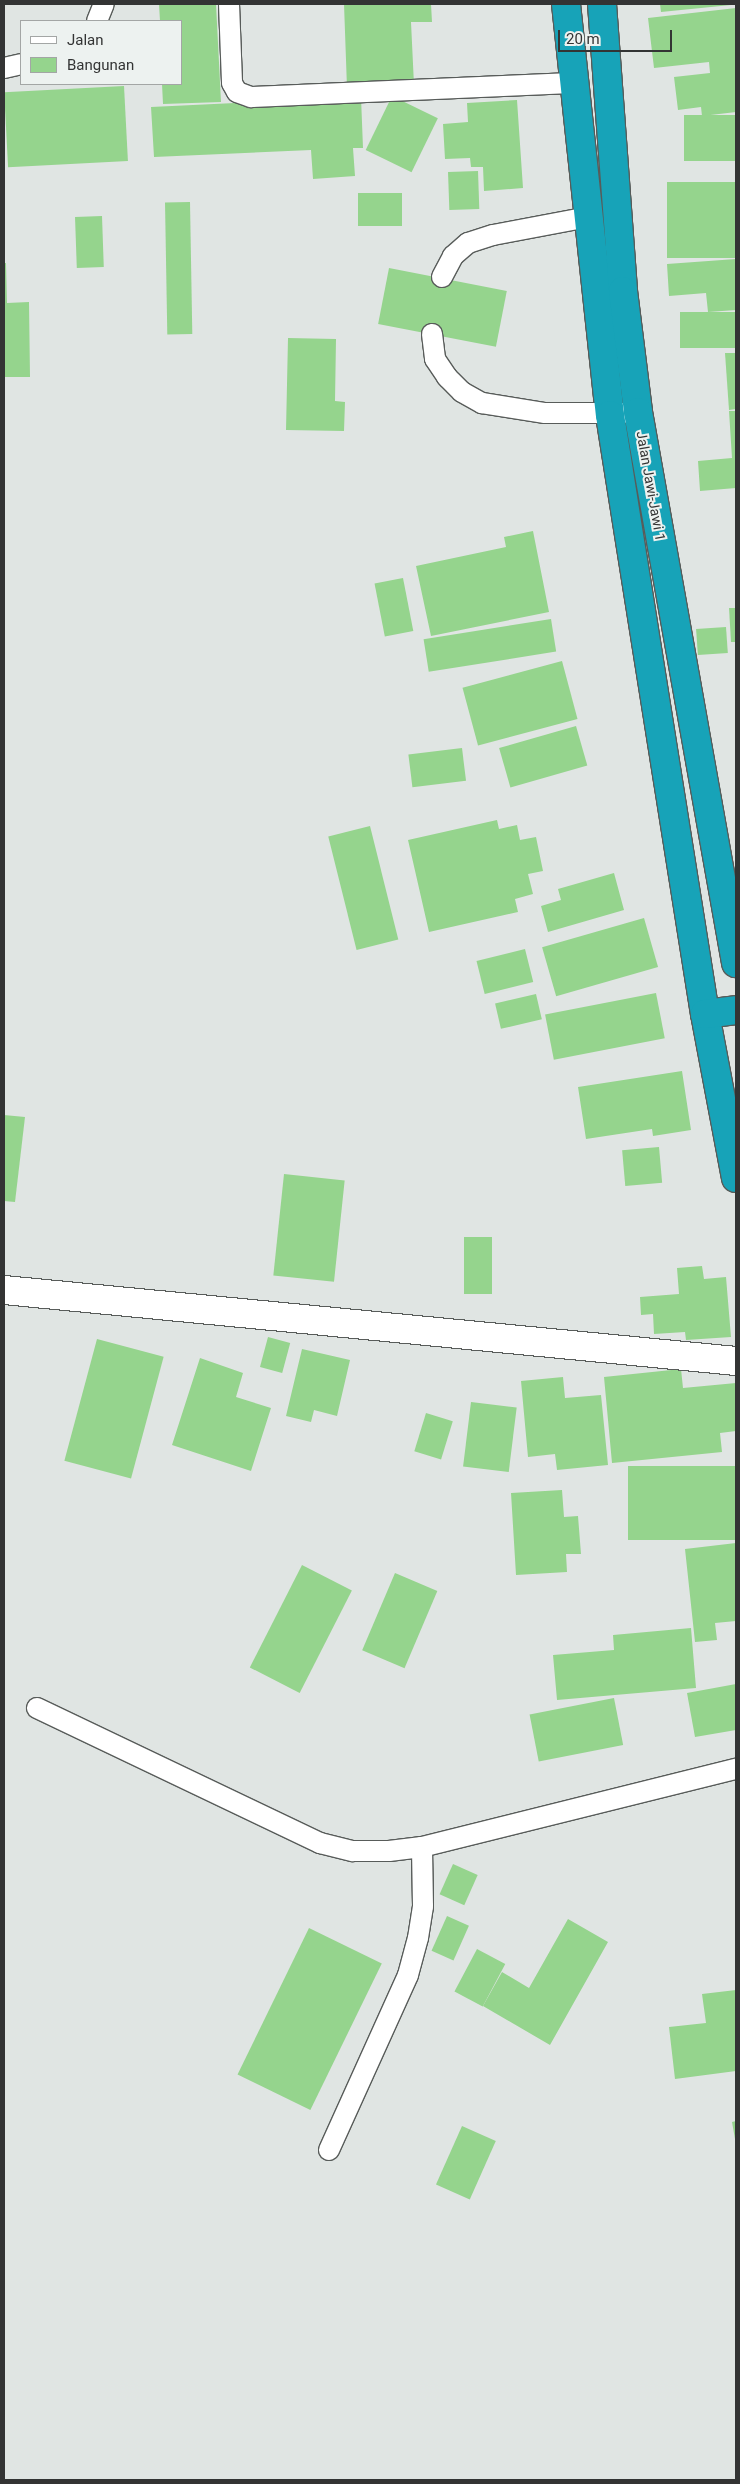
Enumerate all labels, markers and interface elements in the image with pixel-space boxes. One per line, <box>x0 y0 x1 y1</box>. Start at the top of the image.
legend <box>20 20 182 85</box>
scale bar <box>560 20 674 52</box>
text: 20 m <box>566 30 600 48</box>
text: Jalan <box>67 31 104 49</box>
text: Bangunan <box>67 56 134 74</box>
street label: Jalan Jawi-Jawi 1 <box>633 430 669 542</box>

